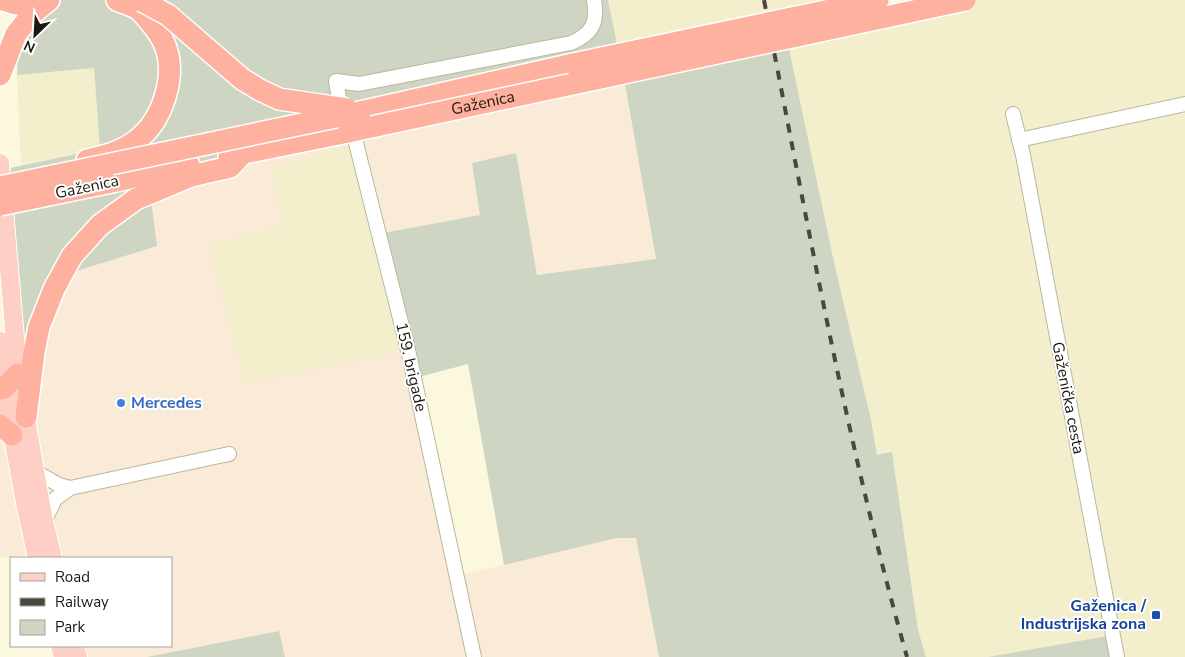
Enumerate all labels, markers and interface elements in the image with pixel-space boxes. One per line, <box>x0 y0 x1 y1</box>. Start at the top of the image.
north arrow <box>10 10 60 60</box>
text: N <box>21 36 38 57</box>
street label: Gaženica <box>449 86 517 121</box>
street label: Gaženica <box>53 170 121 204</box>
street label: 159. brigade <box>390 320 432 414</box>
street label: Gaženička cesta <box>1046 340 1090 456</box>
place label: Mercedes <box>131 392 202 414</box>
marker: Mercedes <box>115 397 127 409</box>
legend <box>10 557 172 647</box>
text: Road <box>55 567 90 587</box>
text: Railway <box>55 592 109 612</box>
place label: Gaženica / Industrijska zona <box>1021 595 1147 635</box>
marker: Gaženica / Industrijska zona <box>1150 609 1162 621</box>
text: Park <box>55 617 85 637</box>

